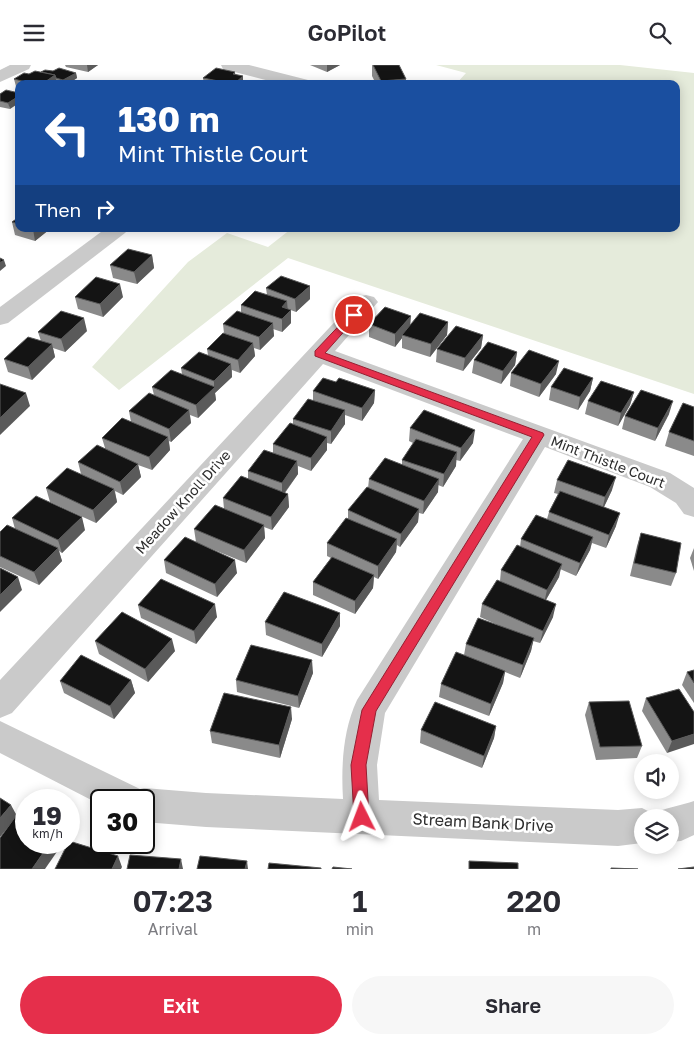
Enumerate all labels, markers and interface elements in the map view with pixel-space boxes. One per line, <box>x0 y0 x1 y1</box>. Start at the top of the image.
icon: menu <box>20 19 48 47</box>
text: GoPilot <box>308 19 386 46</box>
icon: search <box>646 19 674 47</box>
text: 130 m <box>118 98 220 140</box>
icon: left <box>35 100 100 165</box>
text: Mint Thistle Court <box>118 140 308 167</box>
icon: right <box>91 195 119 223</box>
text: Then <box>35 198 81 221</box>
pin <box>333 294 375 336</box>
icon: arrive <box>340 301 368 329</box>
street label: Mint Thistle Court <box>549 432 668 491</box>
street label: Meadow Knoll Drive <box>132 446 234 557</box>
map controls <box>634 754 679 854</box>
button: sound <box>634 754 679 799</box>
speed limit sign: 30 <box>90 789 155 854</box>
position arrow <box>335 790 387 842</box>
text: 19 <box>33 800 62 831</box>
street label: Stream Bank Drive <box>412 808 554 836</box>
button: layers <box>634 809 679 854</box>
text: km/h <box>32 826 63 841</box>
text: 07:23 <box>132 883 213 919</box>
text: 1 <box>352 883 367 919</box>
text: 220 <box>506 883 562 919</box>
text: Arrival <box>148 919 198 939</box>
text: min <box>346 919 374 939</box>
text: m <box>527 919 541 939</box>
button: Exit <box>20 976 342 1034</box>
button: Share <box>352 976 674 1034</box>

